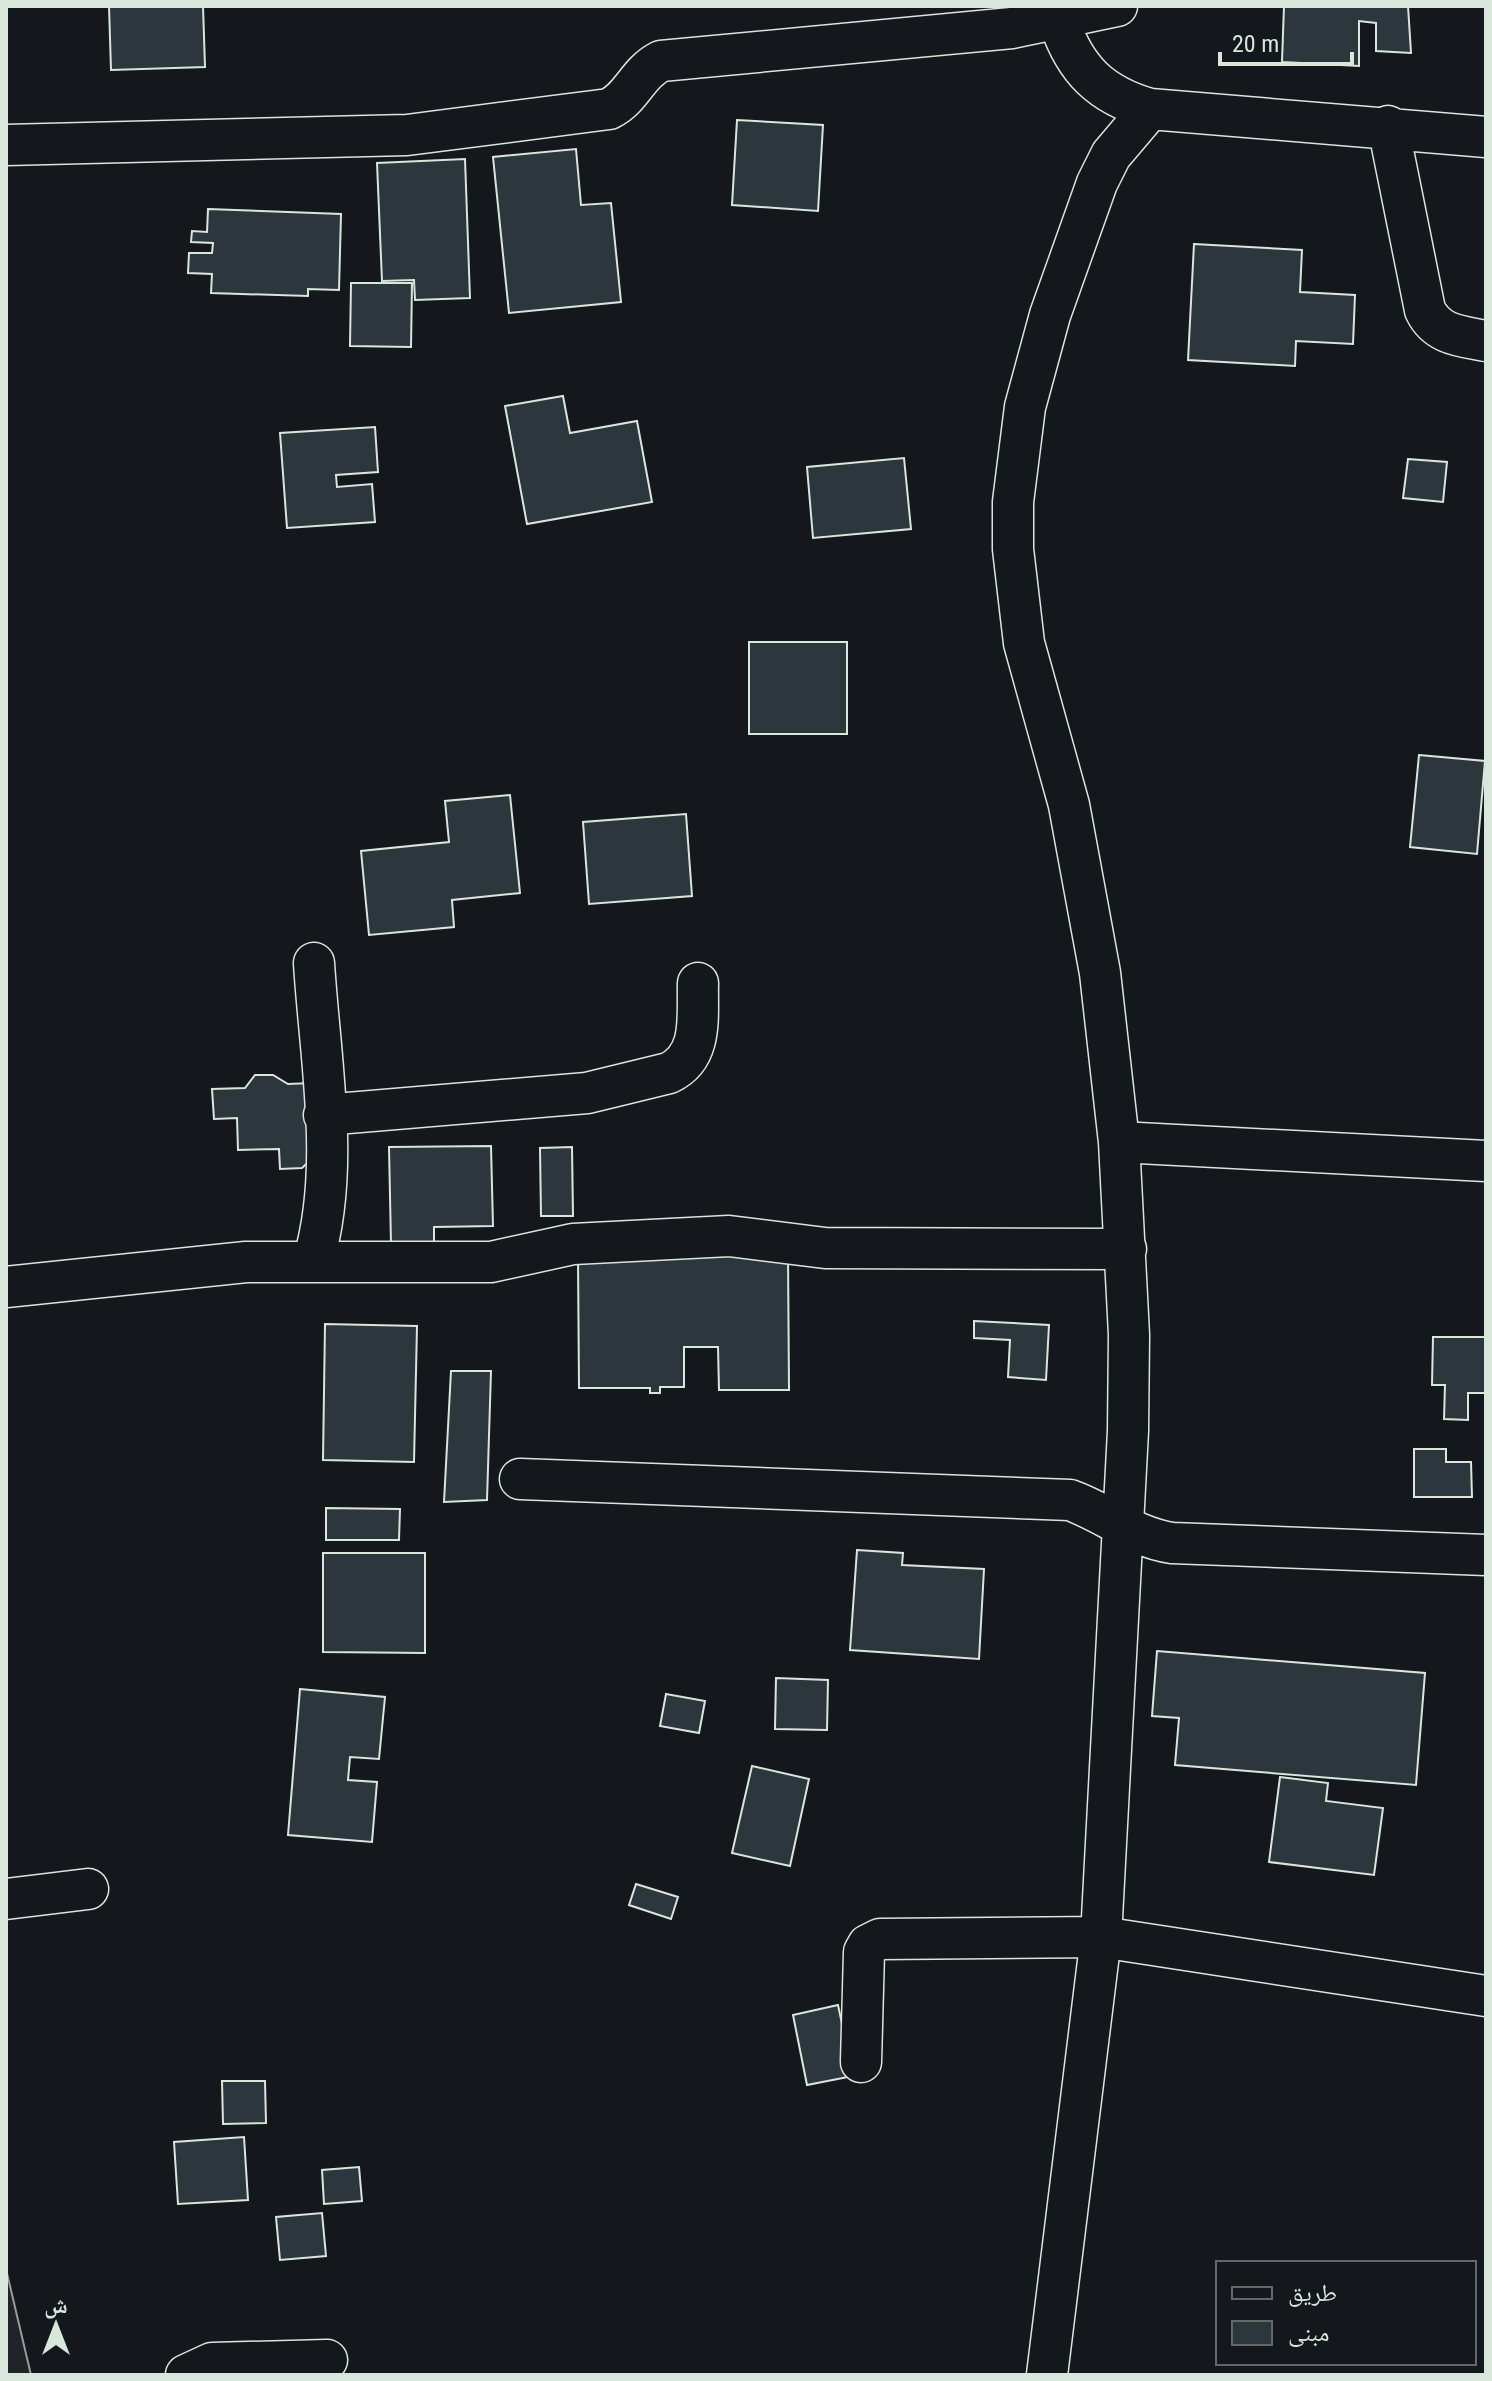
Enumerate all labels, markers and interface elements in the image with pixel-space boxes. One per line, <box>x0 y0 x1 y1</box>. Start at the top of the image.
scale bar <box>1220 16 1352 66</box>
text: 20 m <box>1232 30 1279 58</box>
legend <box>1216 2261 1476 2365</box>
text: طريق <box>1288 2279 1337 2307</box>
north arrow <box>16 2285 96 2365</box>
text: ش <box>44 2293 68 2319</box>
text: مبنى <box>1288 2319 1329 2347</box>

